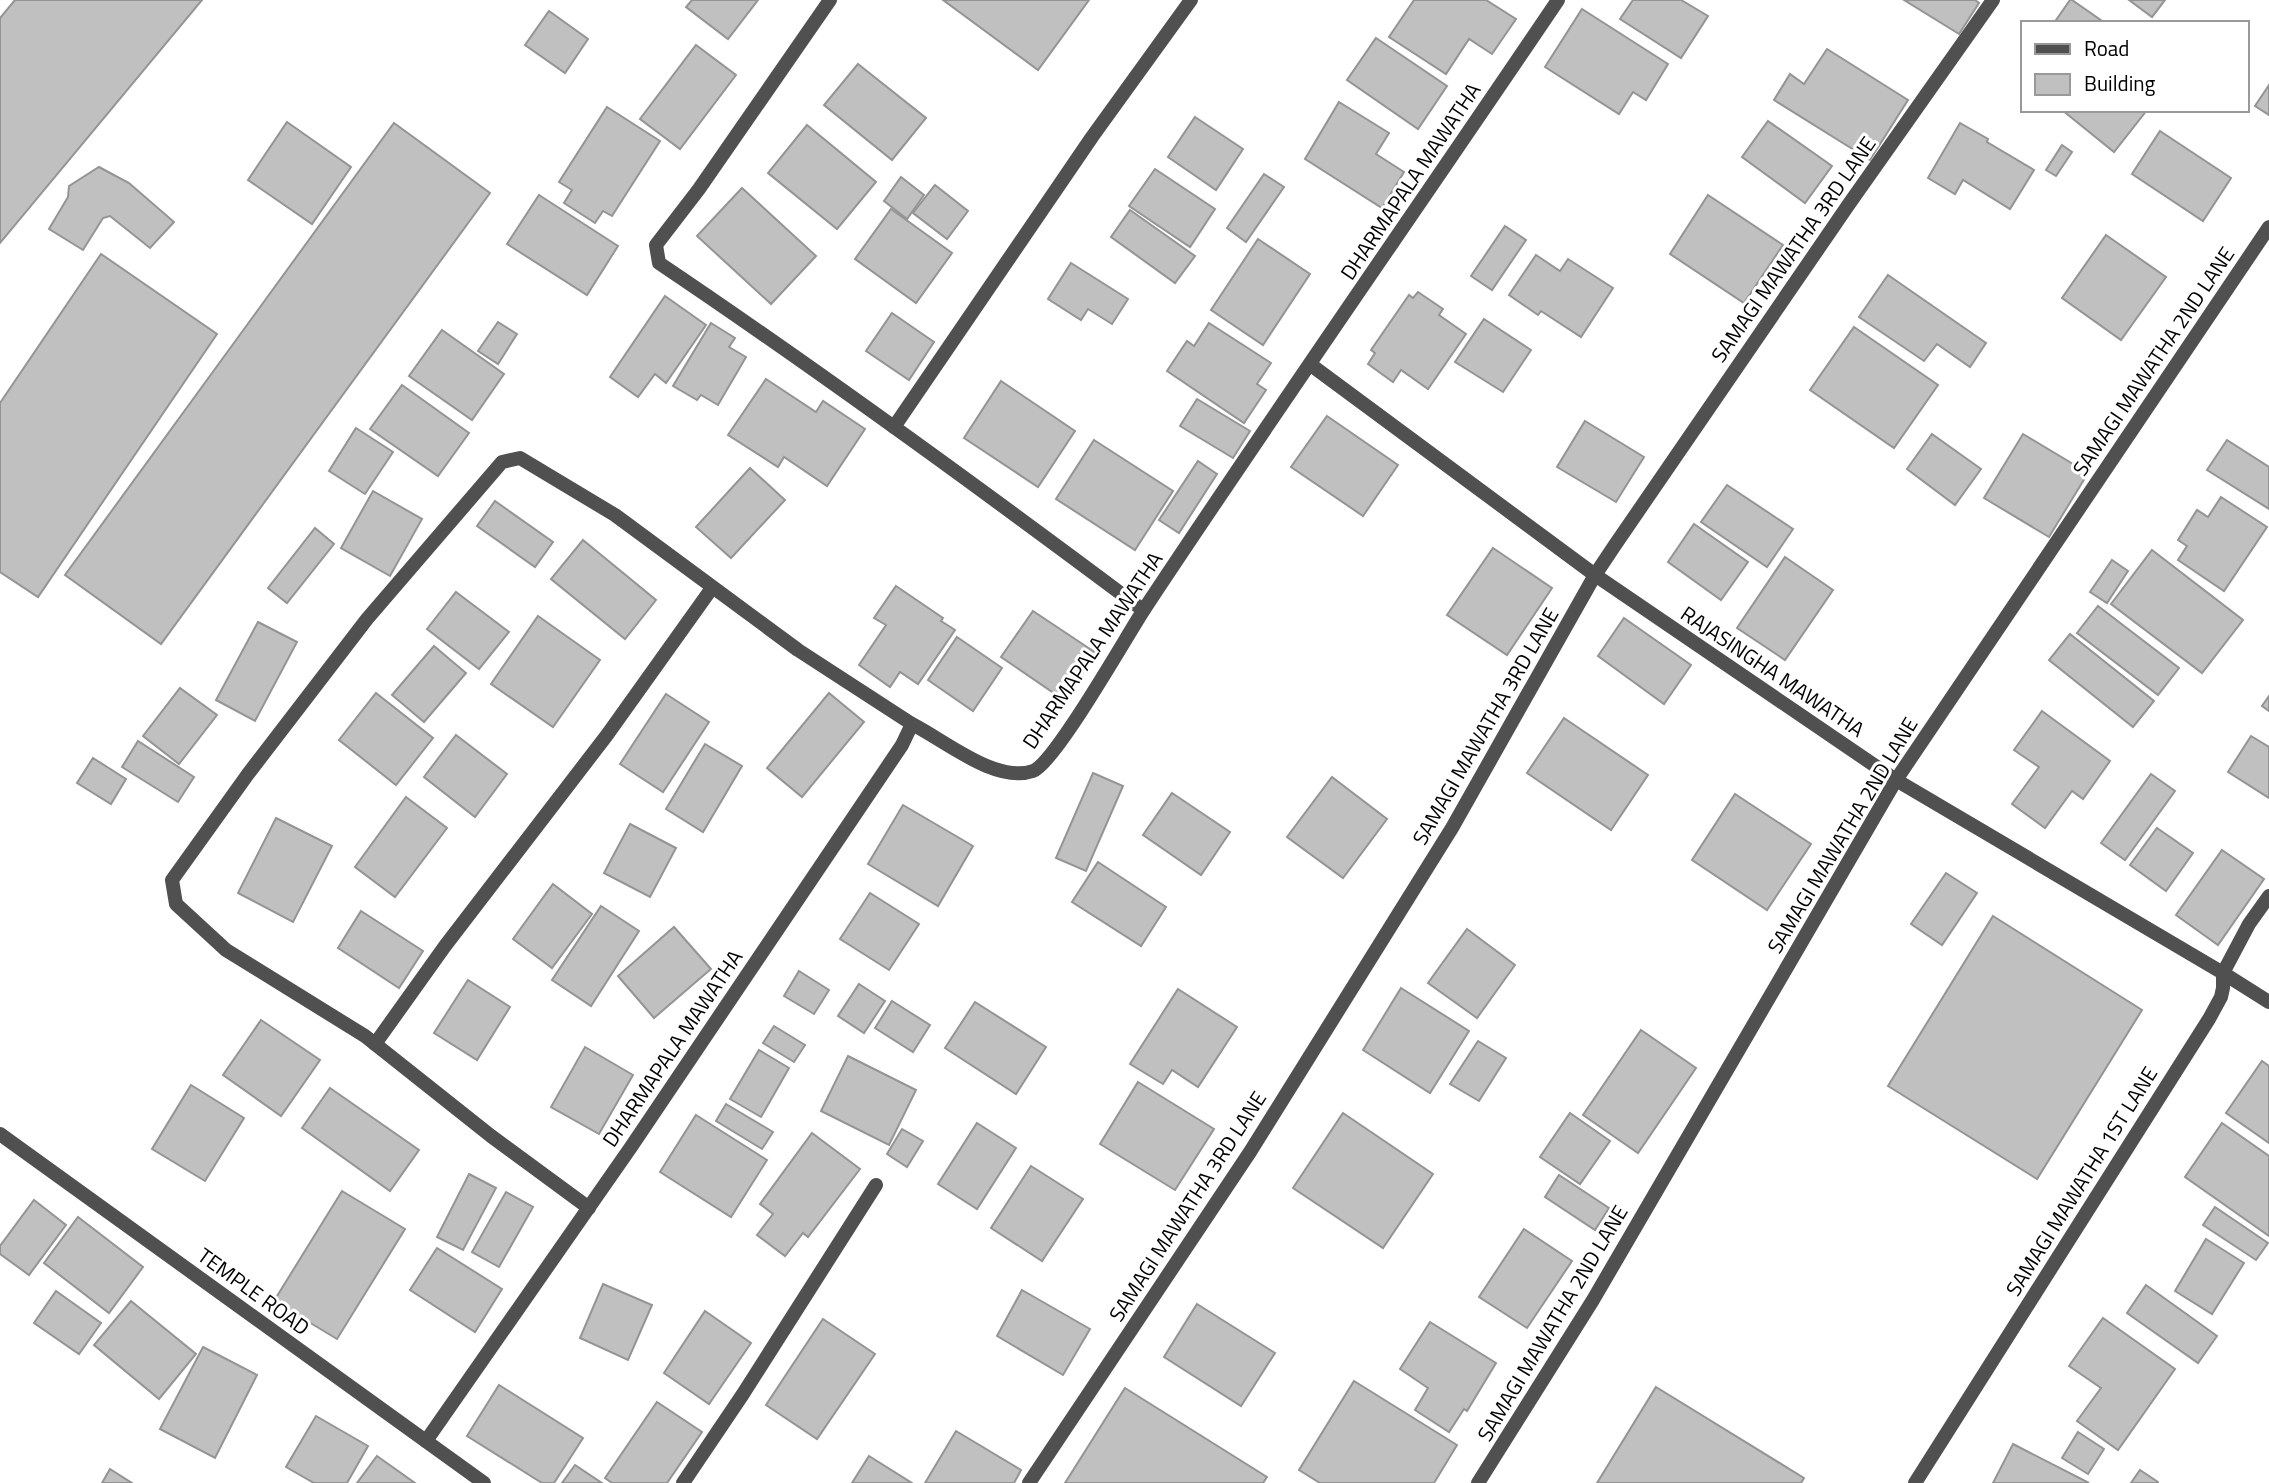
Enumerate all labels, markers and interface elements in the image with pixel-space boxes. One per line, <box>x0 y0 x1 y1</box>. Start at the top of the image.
legend <box>2021 21 2248 112</box>
text: Road <box>2084 32 2129 64</box>
text: Building <box>2084 67 2156 99</box>
street label: DHARMAPALA MAWATHA <box>1332 76 1488 286</box>
street label: SAMAGI MAWATHA 3RD LANE <box>1703 130 1883 368</box>
street label: SAMAGI MAWATHA 2ND LANE <box>2064 240 2242 482</box>
street label: DHARMAPALA MAWATHA <box>1014 545 1170 755</box>
street label: RAJASINGHA MAWATHA <box>1675 597 1872 745</box>
street label: SAMAGI MAWATHA 3RD LANE <box>1404 601 1566 851</box>
street label: SAMAGI MAWATHA 2ND LANE <box>1759 711 1925 959</box>
street label: DHARMAPALA MAWATHA <box>594 943 750 1153</box>
street label: SAMAGI MAWATHA 1ST LANE <box>1997 1060 2165 1302</box>
street label: SAMAGI MAWATHA 3RD LANE <box>1100 1084 1274 1328</box>
street label: SAMAGI MAWATHA 2ND LANE <box>1469 1199 1635 1447</box>
street label: TEMPLE ROAD <box>191 1239 317 1343</box>

